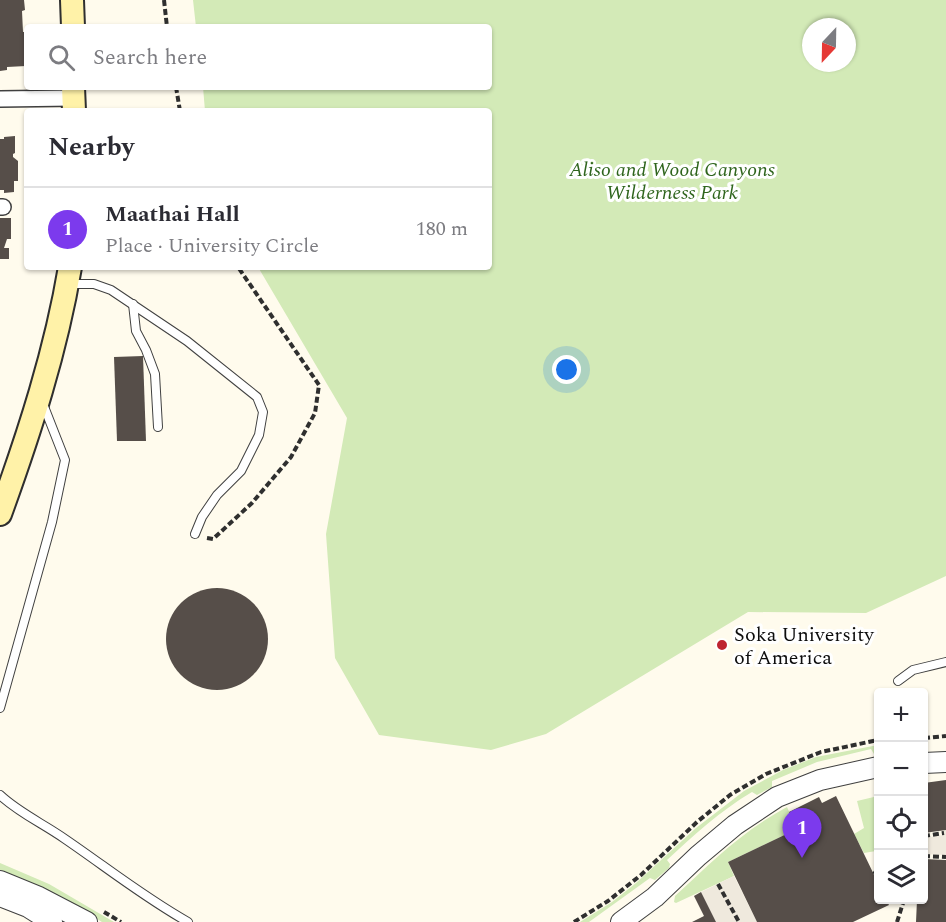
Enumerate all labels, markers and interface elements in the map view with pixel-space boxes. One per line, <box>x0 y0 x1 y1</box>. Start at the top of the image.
north arrow <box>802 18 856 72</box>
search box <box>24 24 492 90</box>
icon: search <box>45 41 78 74</box>
text: Search here <box>93 41 207 74</box>
text: Nearby <box>48 127 134 167</box>
park label: Aliso and Wood Canyons Wilderness Park <box>568 155 775 208</box>
text: Maathai Hall <box>105 198 240 231</box>
text: 1 <box>62 214 73 244</box>
text: 180 m <box>416 214 468 244</box>
text: Place · University Circle <box>105 231 319 261</box>
your location <box>552 355 581 384</box>
place label: Soka University of America <box>734 620 875 673</box>
marker: Soka University of America <box>715 638 729 652</box>
map controls <box>874 688 928 904</box>
button: + <box>874 688 928 742</box>
button: − <box>874 742 928 796</box>
button: locate <box>874 796 928 850</box>
pin: 1 <box>782 808 822 858</box>
button: layers <box>874 850 928 904</box>

